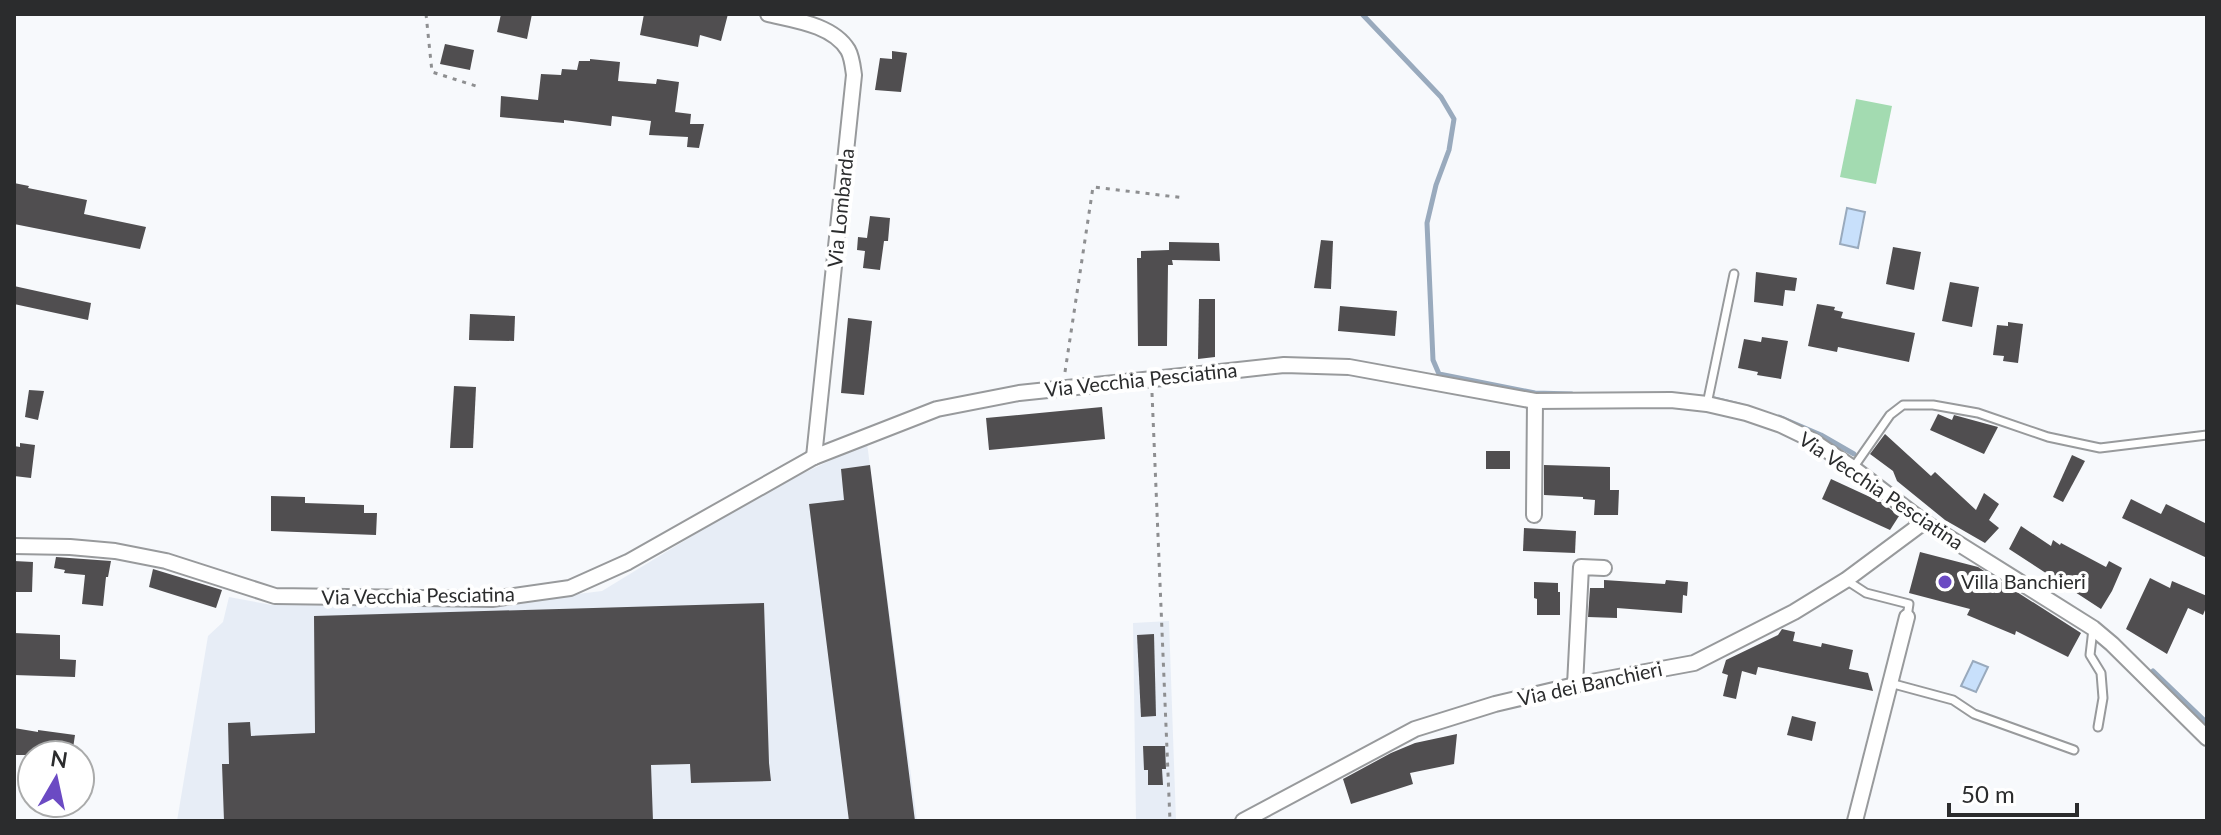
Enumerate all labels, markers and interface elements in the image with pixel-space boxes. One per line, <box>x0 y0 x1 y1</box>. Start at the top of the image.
street label: Via Lombarda <box>822 147 858 269</box>
street label: Via Vecchia Pesciatina <box>1043 357 1238 401</box>
street label: Via Vecchia Pesciatina <box>1795 426 1968 554</box>
place label: Villa Banchieri <box>1961 569 2086 593</box>
marker: Villa Banchieri <box>1936 573 1954 591</box>
street label: Via Vecchia Pesciatina <box>321 581 515 609</box>
street label: Via dei Banchieri <box>1515 656 1664 710</box>
north arrow <box>16 739 96 819</box>
text: N <box>49 744 70 773</box>
scale bar <box>1949 767 2077 817</box>
text: 50 m <box>1961 779 2015 808</box>

